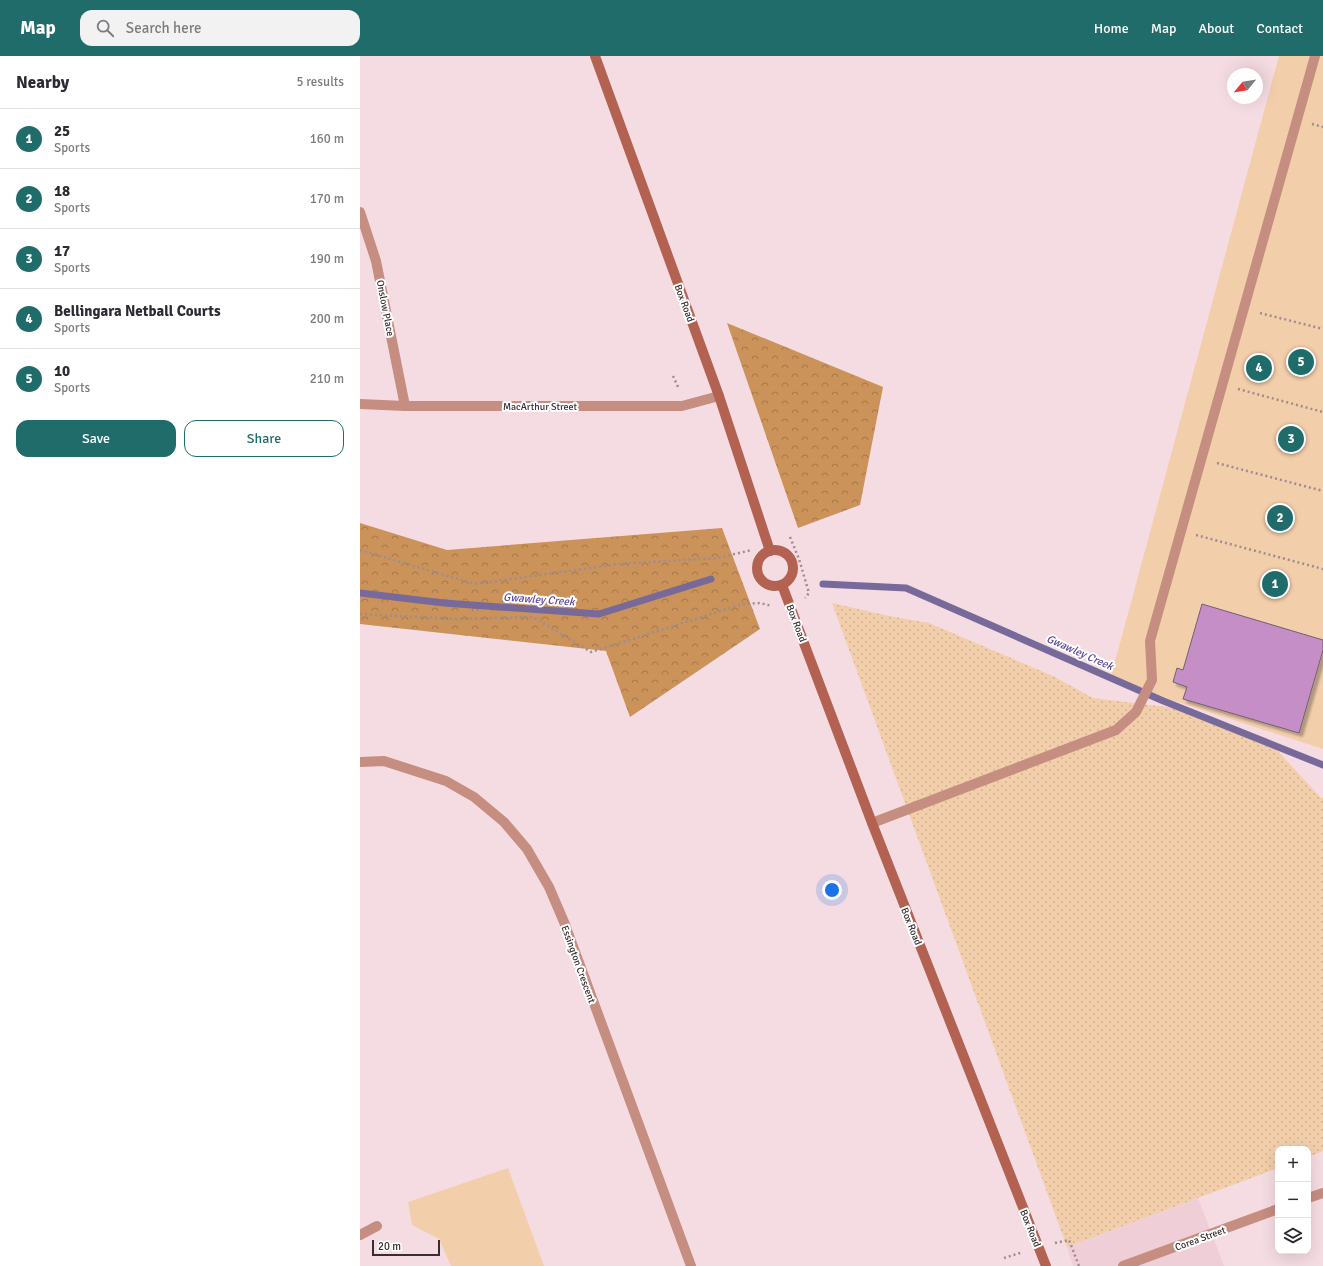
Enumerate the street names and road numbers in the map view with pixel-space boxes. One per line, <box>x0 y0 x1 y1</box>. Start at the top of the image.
street label: Onslow Place <box>374 279 396 337</box>
street label: Box Road <box>672 283 696 324</box>
street label: MacArthur Street <box>503 401 578 413</box>
street label: Box Road <box>783 603 809 644</box>
street label: Box Road <box>898 906 924 947</box>
street label: Essington Crescent <box>558 924 598 1005</box>
street label: Box Road <box>1017 1208 1043 1249</box>
street label: Corea Street <box>1173 1224 1228 1254</box>

